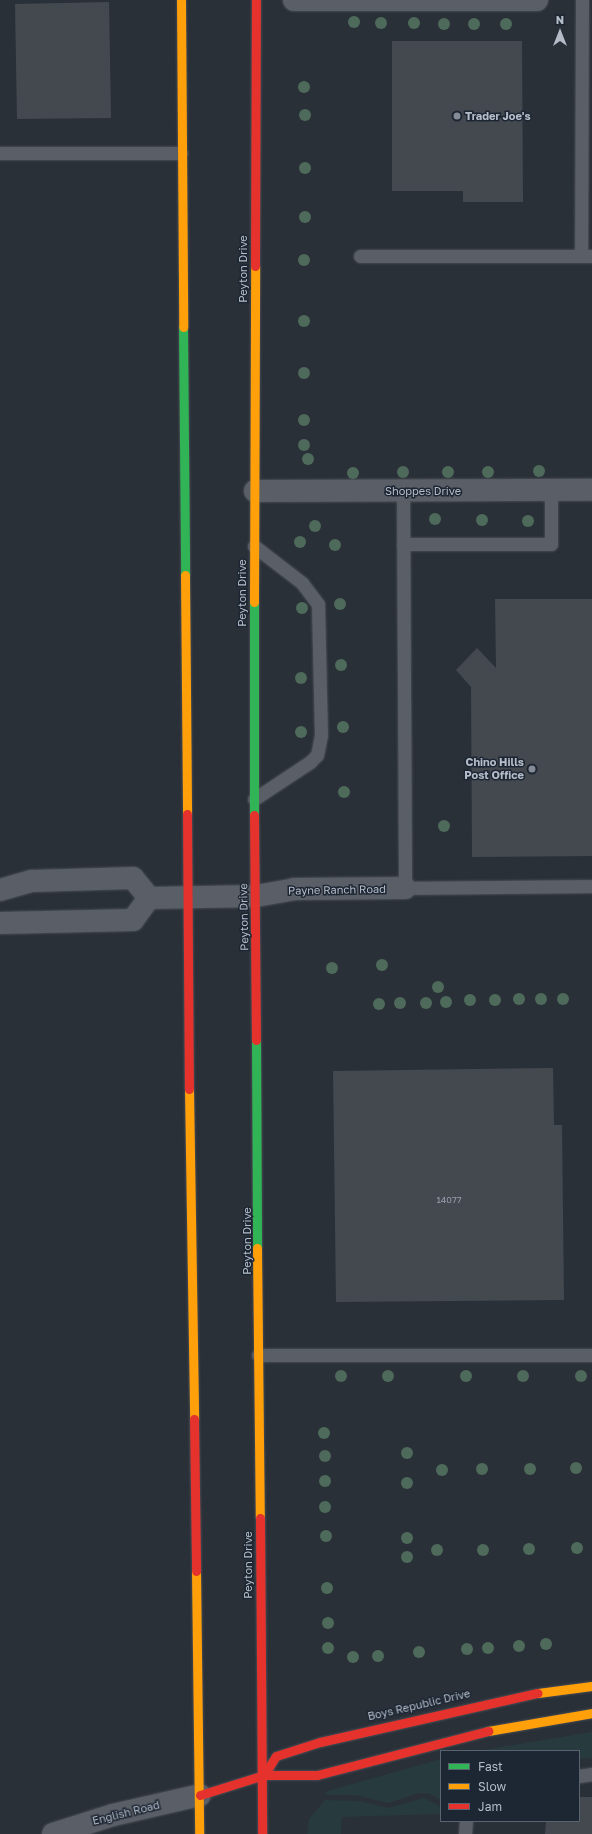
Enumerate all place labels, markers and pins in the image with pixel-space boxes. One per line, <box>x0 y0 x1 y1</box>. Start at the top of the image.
place label: Trader Joe's <box>465 109 531 123</box>
marker: Trader Joe's <box>452 111 462 121</box>
place label: Chino Hills Post Office <box>464 756 524 782</box>
marker: Chino Hills Post Office <box>527 764 537 774</box>

